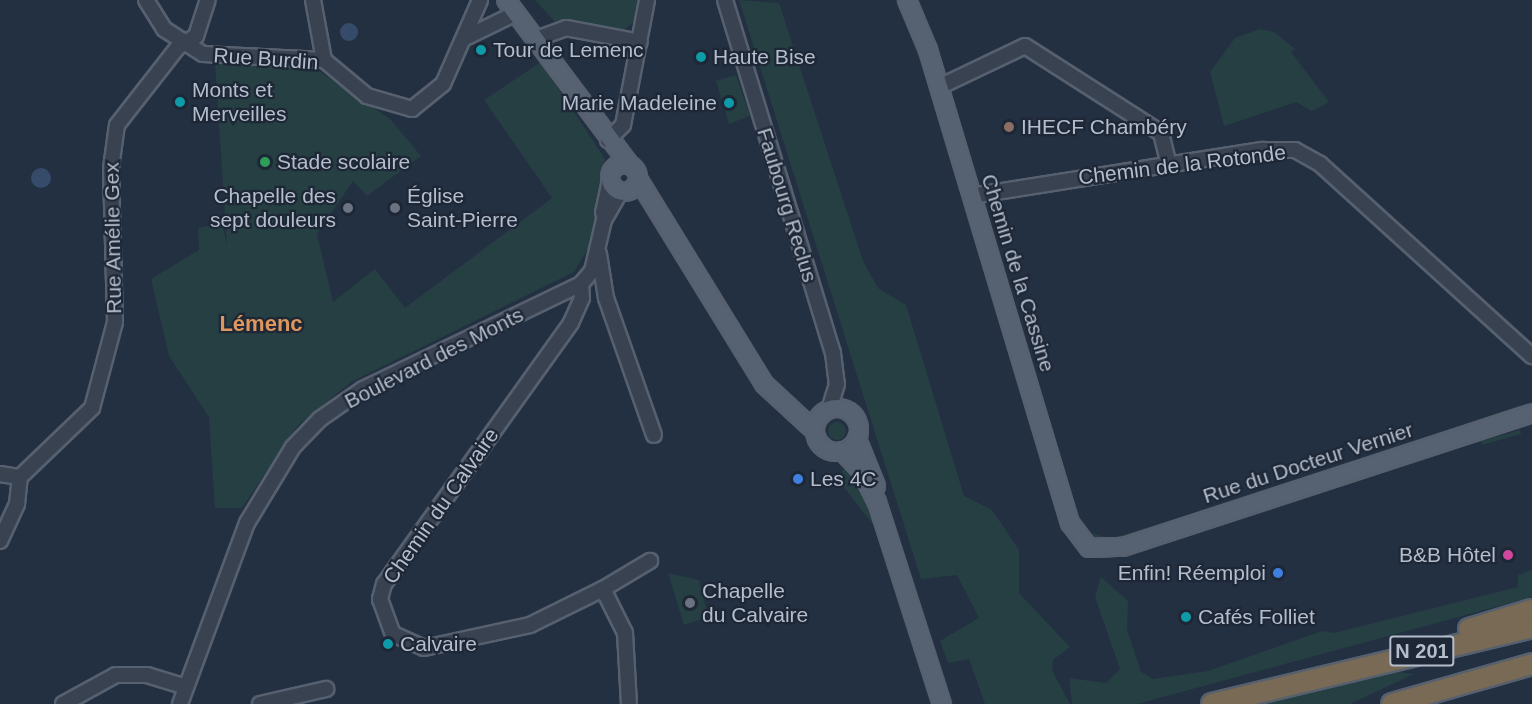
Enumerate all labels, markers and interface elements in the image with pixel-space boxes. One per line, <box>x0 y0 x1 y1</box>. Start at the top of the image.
place label: Tour de Lemenc <box>493 37 644 63</box>
street label: Rue Burdin <box>213 43 319 75</box>
marker: Tour de Lemenc <box>474 43 488 57</box>
place label: Haute Bise <box>713 44 816 70</box>
marker: Haute Bise <box>694 50 708 64</box>
place label: Monts et Merveilles <box>192 77 287 127</box>
place label: Marie Madeleine <box>562 90 717 116</box>
marker: Monts et Merveilles <box>173 95 187 109</box>
marker: Marie Madeleine <box>722 96 736 110</box>
place label: IHECF Chambéry <box>1021 114 1187 140</box>
marker: IHECF Chambéry <box>1002 120 1016 134</box>
street label: Faubourg Reclus <box>752 125 822 285</box>
street label: Chemin de la Rotonde <box>1077 140 1287 190</box>
place label: Stade scolaire <box>277 149 410 175</box>
marker: Stade scolaire <box>258 155 272 169</box>
street label: Rue Amélie Gex <box>99 161 127 315</box>
street label: Chemin de la Cassine <box>976 171 1060 375</box>
place label: Chapelle des sept douleurs <box>210 183 336 233</box>
place label: Église Saint-Pierre <box>407 183 518 233</box>
marker: Chapelle des sept douleurs <box>341 201 355 215</box>
marker: Église Saint-Pierre <box>388 201 402 215</box>
street label: Boulevard des Monts <box>340 302 528 414</box>
district label: Lémenc <box>219 311 303 337</box>
street label: Rue du Docteur Vernier <box>1200 417 1416 509</box>
street label: Chemin du Calvaire <box>378 423 504 589</box>
place label: Les 4C <box>810 466 877 492</box>
marker: Les 4C <box>791 472 805 486</box>
place label: B&B Hôtel <box>1399 542 1496 568</box>
marker: B&B Hôtel <box>1501 548 1515 562</box>
place label: Enfin! Réemploi <box>1118 560 1266 586</box>
marker: Enfin! Réemploi <box>1271 566 1285 580</box>
place label: Chapelle du Calvaire <box>702 578 808 628</box>
marker: Chapelle du Calvaire <box>683 596 697 610</box>
place label: Cafés Folliet <box>1198 604 1315 630</box>
marker: Cafés Folliet <box>1179 610 1193 624</box>
place label: Calvaire <box>400 631 477 657</box>
road number: N 201 <box>1389 634 1455 668</box>
marker: Calvaire <box>381 637 395 651</box>

